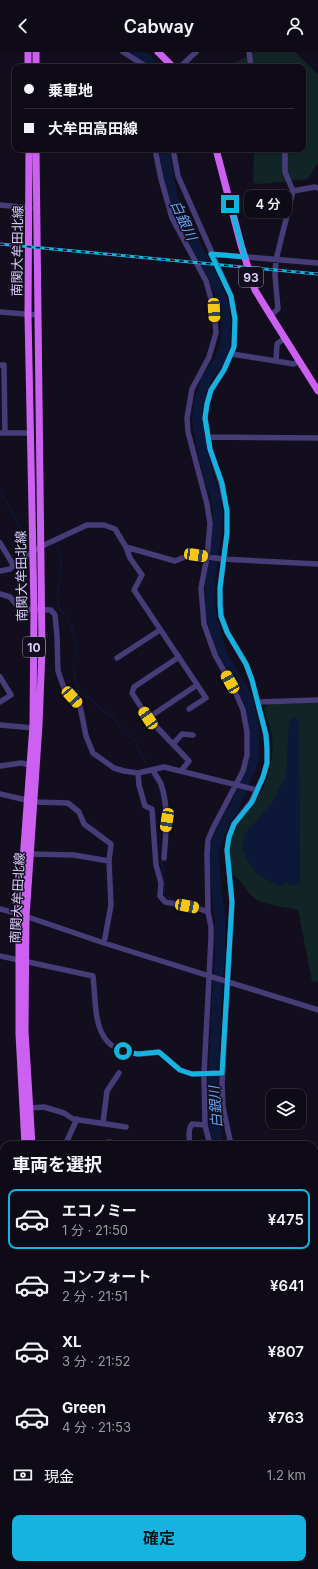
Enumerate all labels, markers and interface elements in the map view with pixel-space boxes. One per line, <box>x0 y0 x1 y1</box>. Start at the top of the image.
icon: back <box>12 15 34 37</box>
icon: person <box>284 15 306 37</box>
text: Cabway <box>124 16 194 37</box>
text: 乗車地 <box>48 81 93 100</box>
text: 大牟田高田線 <box>48 119 138 138</box>
callout: 4 分 <box>244 190 292 218</box>
route end <box>221 195 239 213</box>
text: 4 分 <box>256 196 280 212</box>
water label: 白銀川 <box>167 197 201 244</box>
street label: 南関大牟田北線 <box>8 205 26 297</box>
road number: 93 <box>239 267 263 287</box>
car <box>207 298 221 322</box>
street label: 南関大牟田北線 <box>12 530 30 622</box>
car <box>183 547 209 563</box>
road number: 10 <box>23 637 45 657</box>
car <box>219 669 241 695</box>
car <box>60 684 84 710</box>
car <box>136 705 160 731</box>
car <box>159 807 175 833</box>
street label: 南関大牟田北線 <box>7 852 27 944</box>
car <box>174 898 200 914</box>
route start <box>114 1042 132 1060</box>
water label: 白銀川 <box>205 1083 225 1129</box>
map controls <box>266 1089 306 1129</box>
button: layers <box>266 1089 306 1129</box>
text: 車両を選択 <box>12 1154 102 1175</box>
icon: car <box>14 1201 50 1237</box>
text: エコノミー <box>62 1201 137 1220</box>
text: ¥475 <box>268 1210 304 1229</box>
text: 1 分 · 21:50 <box>62 1222 128 1238</box>
icon: car <box>14 1267 50 1303</box>
text: コンフォート <box>62 1267 152 1286</box>
text: ¥641 <box>270 1276 304 1295</box>
text: 2 分 · 21:51 <box>62 1288 128 1304</box>
text: XL <box>62 1332 82 1351</box>
icon: car <box>14 1333 50 1369</box>
text: ¥807 <box>268 1342 304 1361</box>
text: 3 分 · 21:52 <box>62 1353 131 1369</box>
text: Green <box>62 1398 106 1417</box>
icon: car <box>14 1399 50 1435</box>
text: ¥763 <box>268 1408 304 1427</box>
text: 4 分 · 21:53 <box>62 1419 131 1435</box>
icon: cash <box>12 1464 34 1486</box>
text: 現金 <box>44 1467 74 1486</box>
text: 1.2 km <box>267 1467 306 1483</box>
button: 確定 <box>12 1515 306 1561</box>

